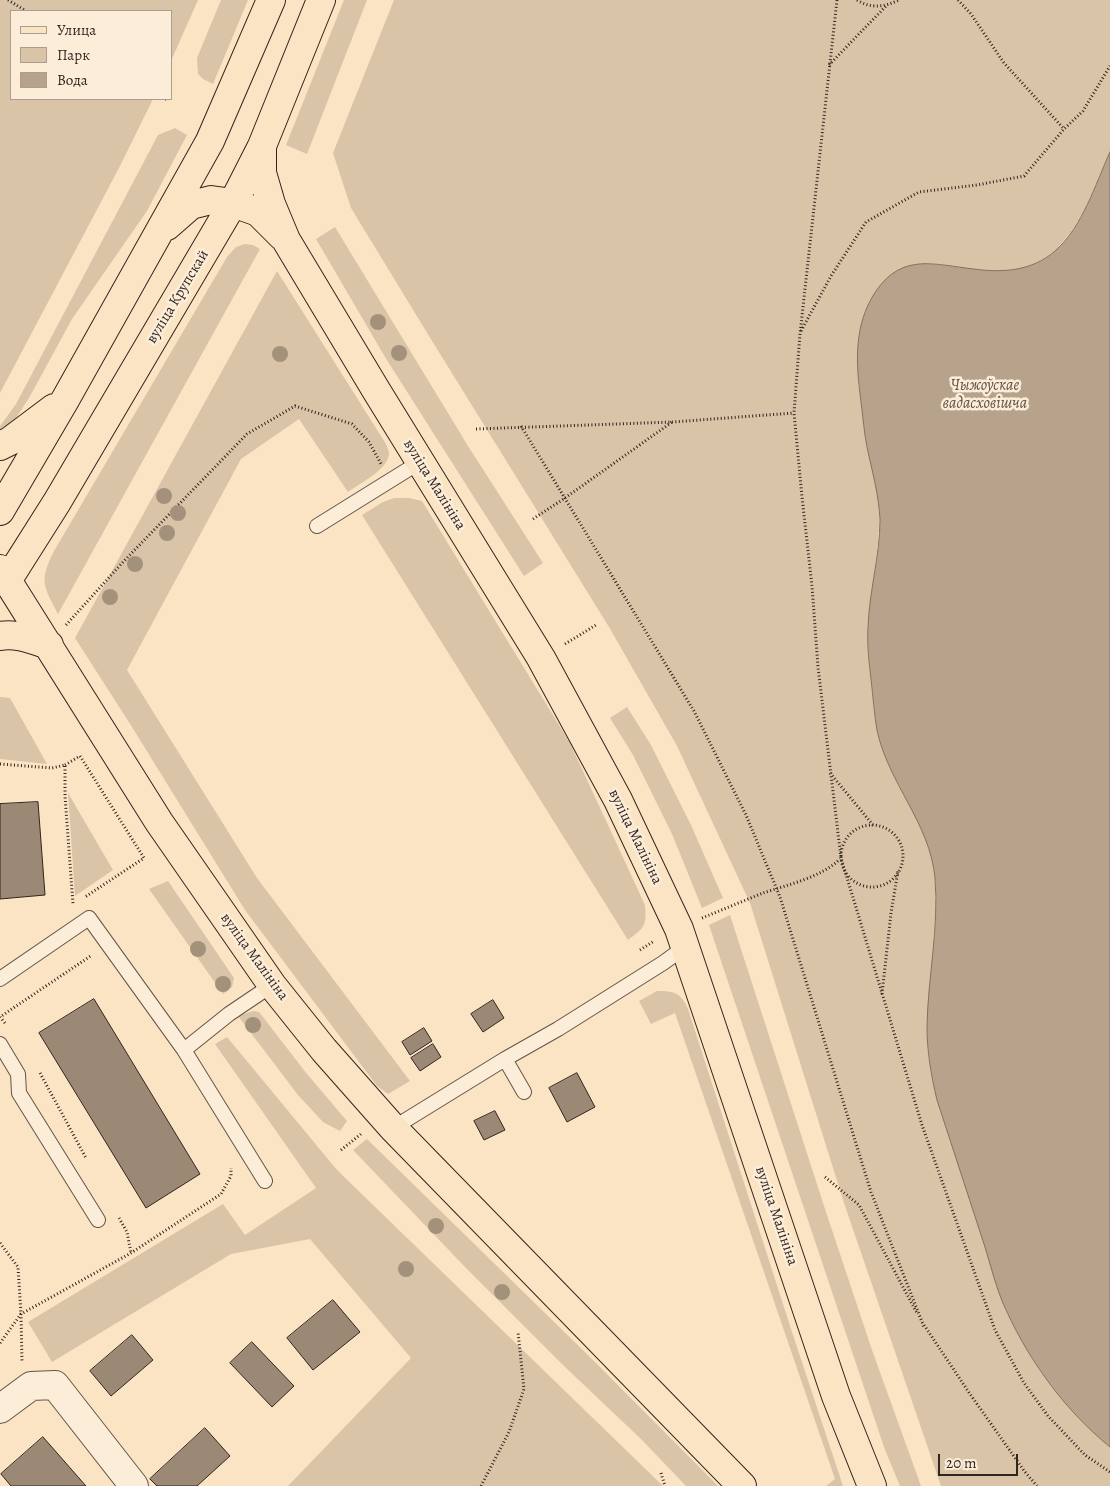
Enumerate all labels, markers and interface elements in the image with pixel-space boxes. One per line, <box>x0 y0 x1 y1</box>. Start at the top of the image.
legend <box>10 10 172 100</box>
text: Улица <box>57 20 96 40</box>
text: Парк <box>57 45 90 65</box>
text: Вода <box>57 70 88 90</box>
street label: вуліца Крупскай <box>143 247 213 347</box>
water label: Чыжоўскае вадасховішча <box>943 376 1027 414</box>
street label: вуліца Малініна <box>399 436 469 534</box>
street label: вуліца Малініна <box>604 787 666 887</box>
street label: вуліца Малініна <box>216 910 292 1004</box>
street label: вуліца Малініна <box>751 1164 801 1268</box>
scale bar <box>940 1444 1020 1476</box>
text: 20 m <box>946 1453 977 1473</box>

